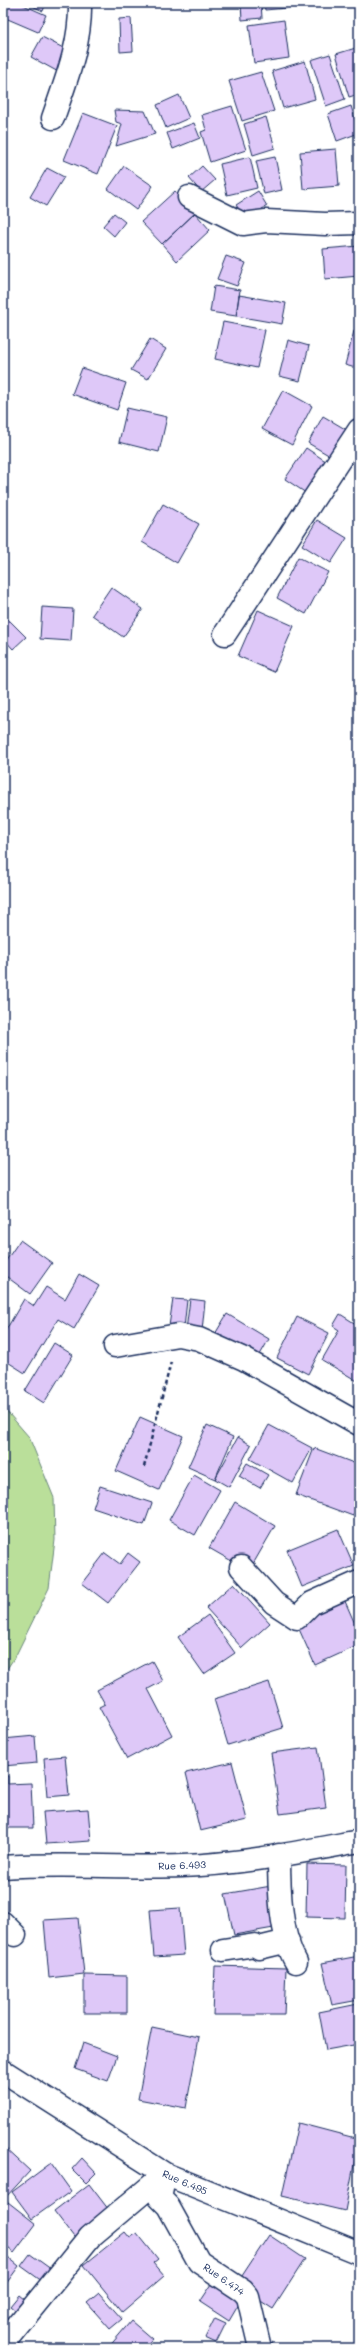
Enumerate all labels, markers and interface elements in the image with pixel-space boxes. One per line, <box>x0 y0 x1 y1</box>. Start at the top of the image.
street label: Rue 6.493 <box>158 1857 206 1873</box>
street label: Rue 6.495 <box>160 2166 210 2198</box>
street label: Rue 6.474 <box>200 2260 248 2298</box>

